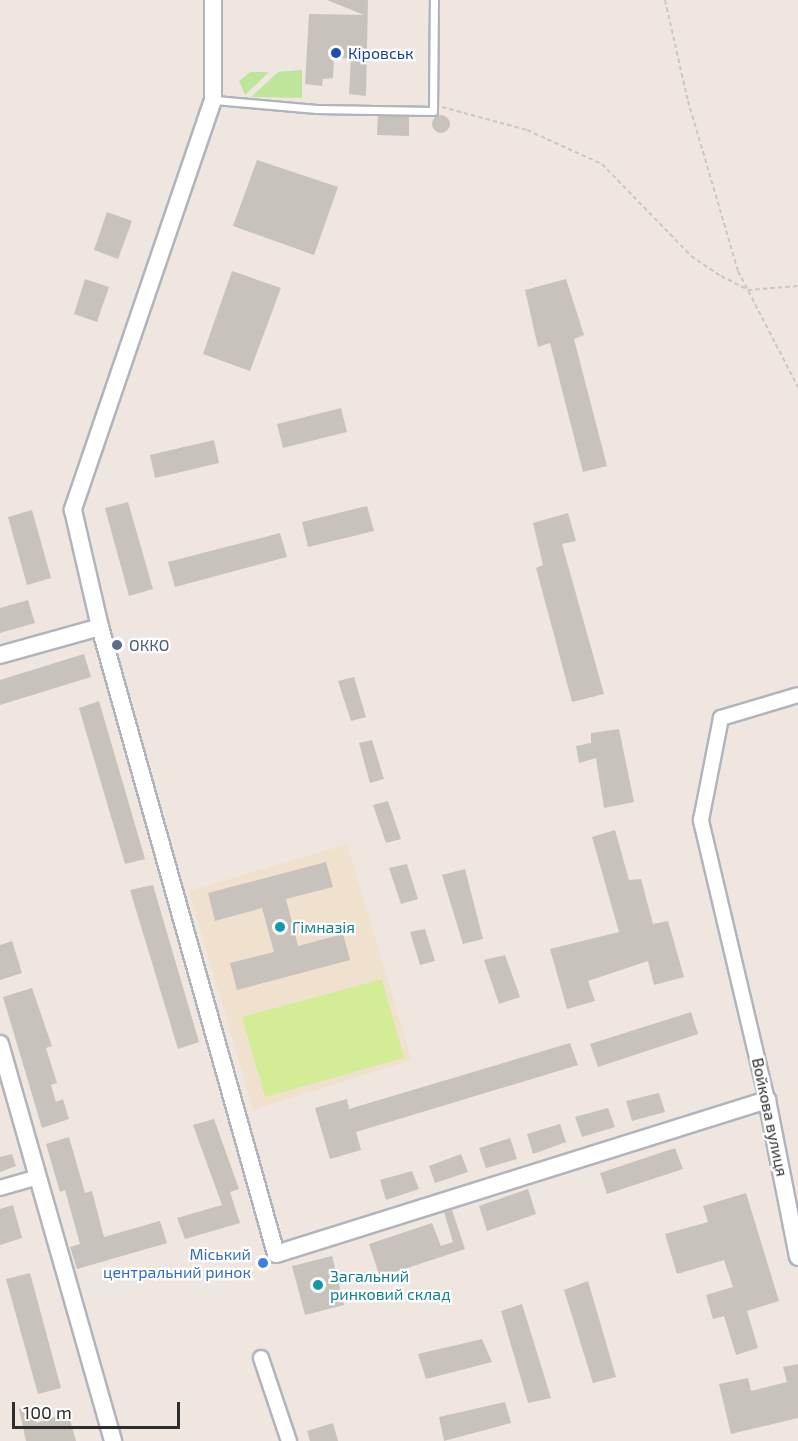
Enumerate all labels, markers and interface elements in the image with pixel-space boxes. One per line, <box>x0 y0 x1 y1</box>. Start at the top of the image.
place label: Кіровськ <box>348 43 414 63</box>
marker: Кіровськ <box>329 46 343 60</box>
place label: ОККО <box>129 635 169 655</box>
marker: ОККО <box>110 638 124 652</box>
place label: Гімназія <box>292 917 355 937</box>
marker: Гімназія <box>273 920 287 934</box>
street label: Войкова вулиця <box>748 1056 792 1178</box>
place label: Міський центральний ринок <box>103 1244 251 1282</box>
marker: Міський центральний ринок <box>256 1256 270 1270</box>
place label: Загальний ринковий склад <box>330 1266 451 1304</box>
marker: Загальний ринковий склад <box>311 1278 325 1292</box>
scale bar <box>15 1390 183 1428</box>
text: 100 m <box>23 1401 72 1423</box>

